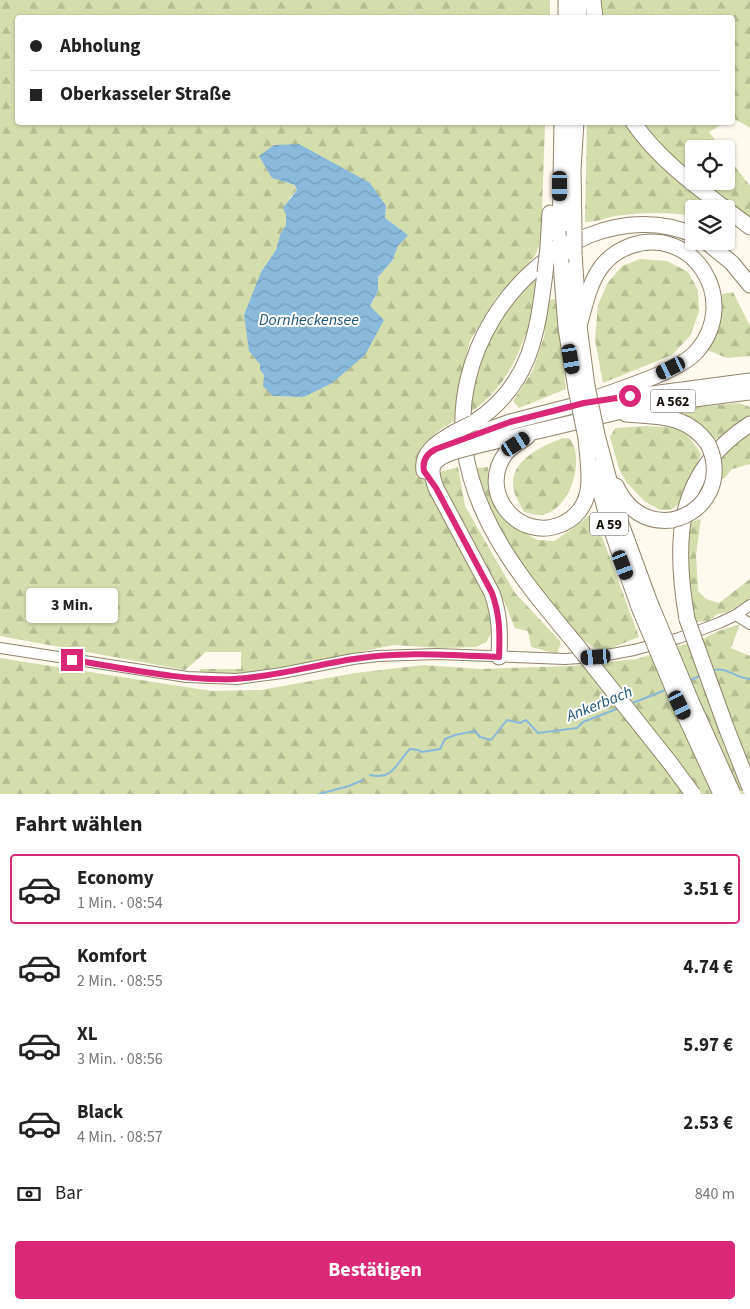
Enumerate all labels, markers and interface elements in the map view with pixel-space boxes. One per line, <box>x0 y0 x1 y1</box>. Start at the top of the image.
text: Abholung <box>60 33 140 60</box>
text: Oberkasseler Straße <box>60 81 231 108</box>
map controls <box>685 140 735 250</box>
button: locate <box>685 140 735 190</box>
car <box>552 171 567 201</box>
button: layers <box>685 200 735 250</box>
water label: Dornheckensee <box>259 309 359 331</box>
car <box>561 343 580 375</box>
car <box>654 355 687 381</box>
route start <box>619 385 641 407</box>
road number: A 562 <box>650 390 696 412</box>
car <box>499 430 532 458</box>
road number: A 59 <box>590 512 628 536</box>
car <box>610 548 635 582</box>
callout: 3 Min. <box>26 588 118 622</box>
text: 3 Min. <box>51 594 93 616</box>
car <box>580 648 611 666</box>
route end <box>61 649 83 671</box>
water label: Ankerbach <box>562 681 636 728</box>
car <box>666 688 693 722</box>
text: Fahrt wählen <box>15 808 143 840</box>
text: Economy <box>77 865 154 892</box>
icon: car <box>17 867 62 912</box>
text: 3.51 € <box>683 876 733 903</box>
text: 1 Min. · 08:54 <box>77 892 163 914</box>
text: Komfort <box>77 943 147 970</box>
icon: car <box>17 945 62 990</box>
text: 4.74 € <box>683 954 733 981</box>
text: 2 Min. · 08:55 <box>77 970 163 992</box>
text: XL <box>77 1021 98 1048</box>
icon: car <box>17 1023 62 1068</box>
text: 5.97 € <box>683 1032 733 1059</box>
text: 3 Min. · 08:56 <box>77 1048 163 1070</box>
text: Black <box>77 1099 123 1126</box>
icon: car <box>17 1101 62 1146</box>
text: 2.53 € <box>683 1110 733 1137</box>
text: 4 Min. · 08:57 <box>77 1126 163 1148</box>
icon: cash <box>15 1180 43 1208</box>
text: Bar <box>55 1180 82 1207</box>
text: 840 m <box>695 1183 735 1205</box>
button: Bestätigen <box>15 1241 735 1299</box>

